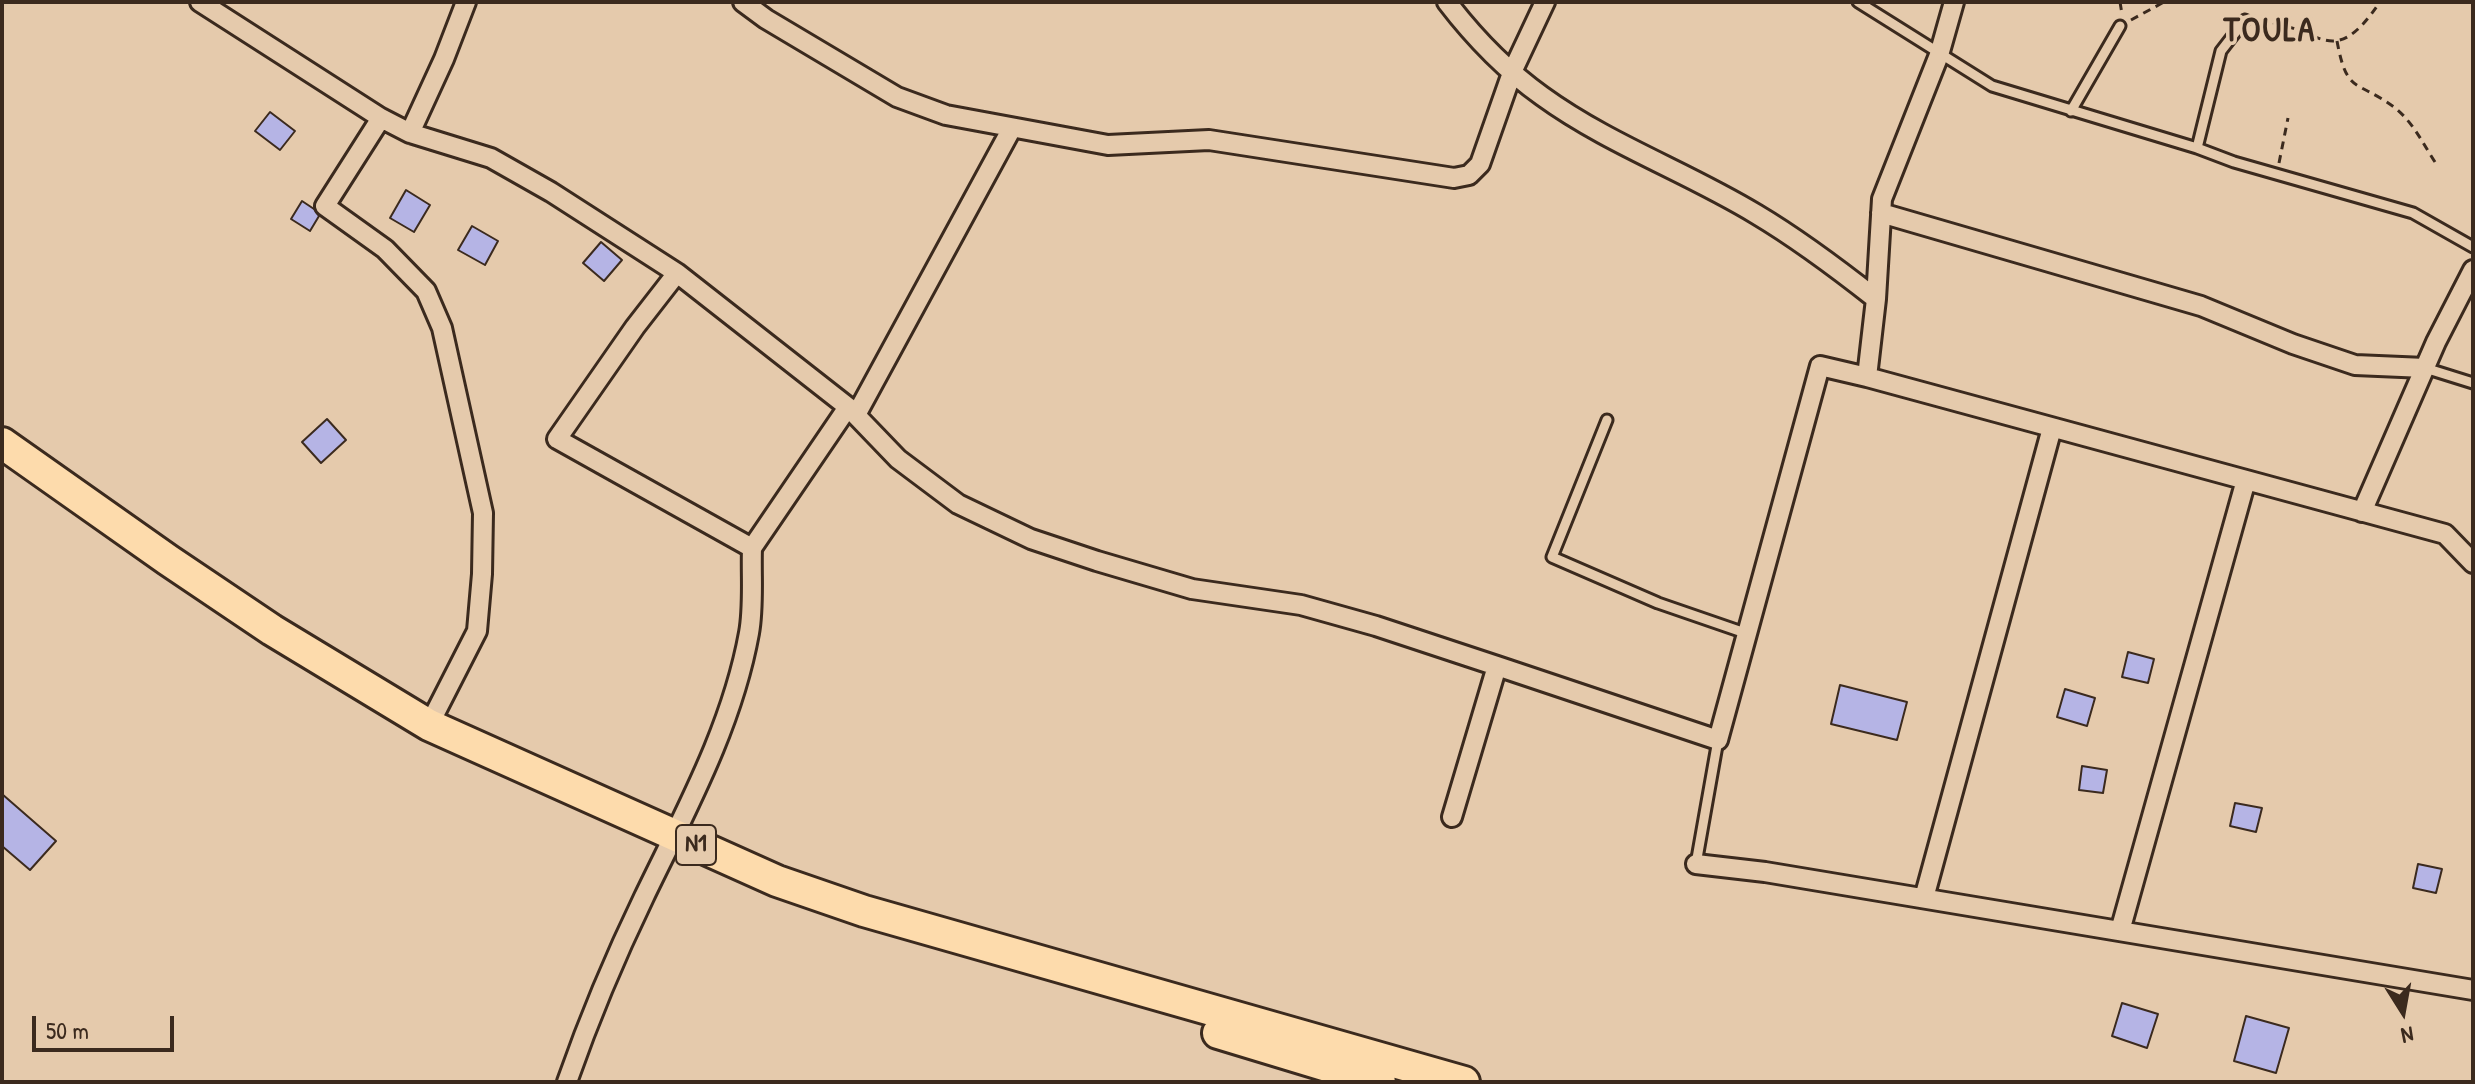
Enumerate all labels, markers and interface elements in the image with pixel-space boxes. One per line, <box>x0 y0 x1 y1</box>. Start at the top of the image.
district label: TOULA <box>2224 12 2316 52</box>
road number: N1 <box>676 825 716 865</box>
north arrow <box>2363 972 2443 1052</box>
scale bar <box>36 1000 178 1050</box>
text: 50 m <box>46 1014 89 1046</box>
text: N <box>2399 1020 2416 1051</box>

